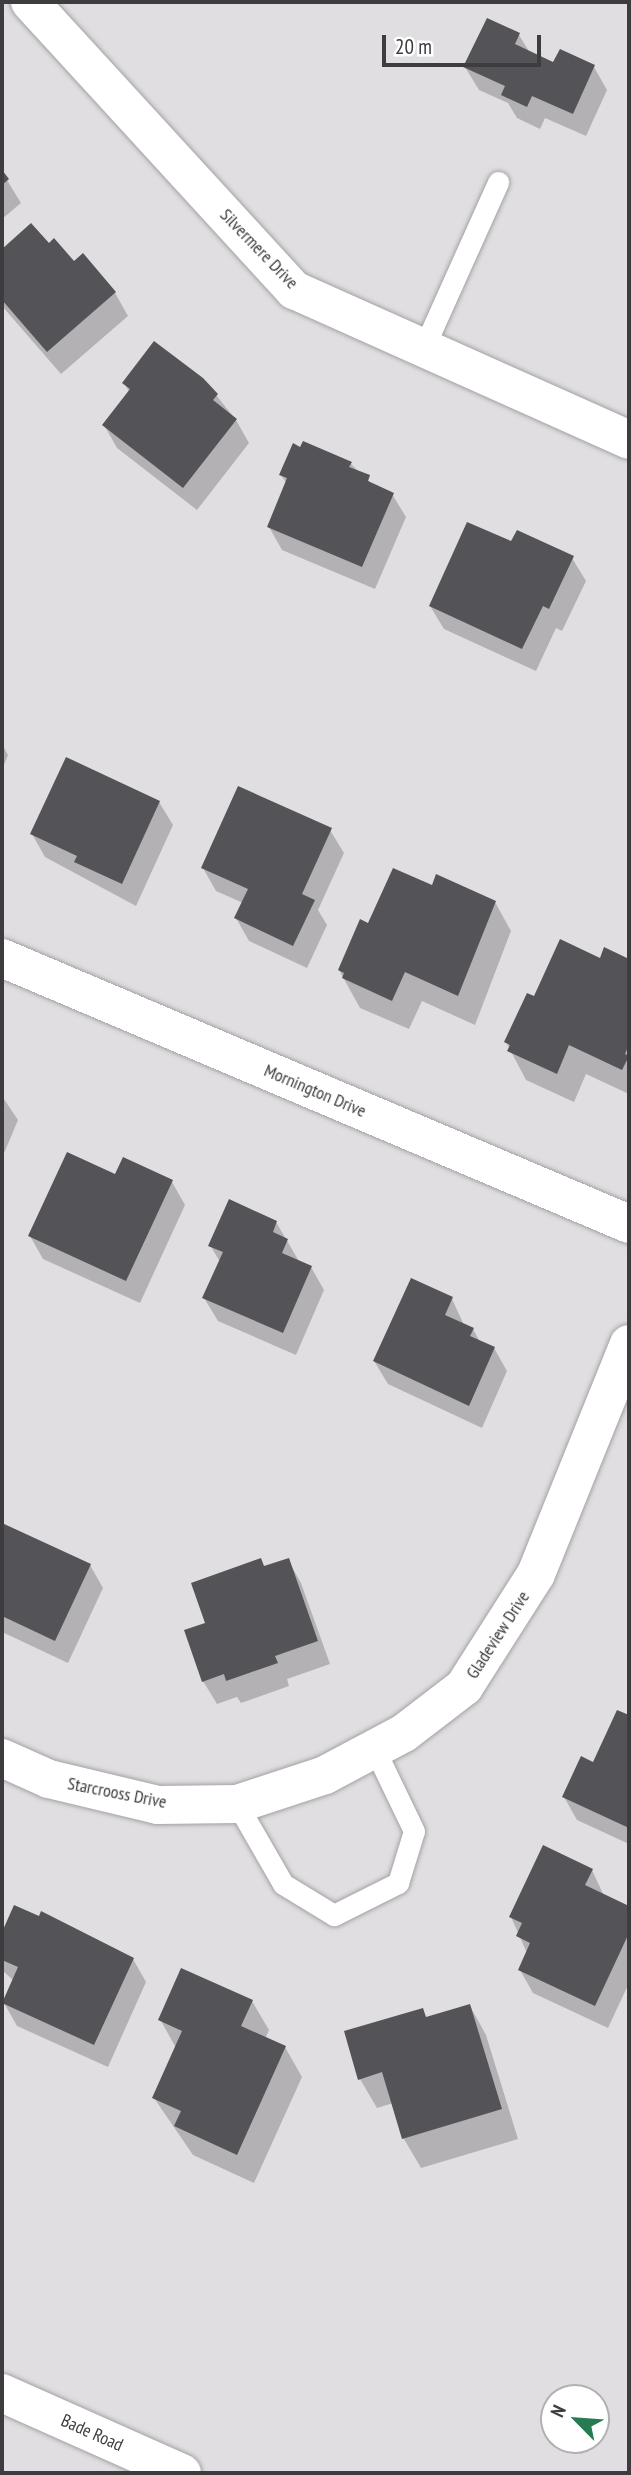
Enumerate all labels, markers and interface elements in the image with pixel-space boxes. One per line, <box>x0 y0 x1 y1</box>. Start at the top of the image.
scale bar <box>386 21 545 65</box>
text: 20 m <box>395 33 432 60</box>
street label: Silvermere Drive <box>215 204 303 294</box>
street label: Mornington Drive <box>261 1060 369 1122</box>
street label: Gladeview Drive <box>462 1587 534 1683</box>
street label: Starcrooss Drive <box>66 1773 168 1813</box>
north arrow <box>540 2384 610 2454</box>
text: N <box>545 2401 571 2421</box>
street label: Bade Road <box>58 2410 126 2456</box>

